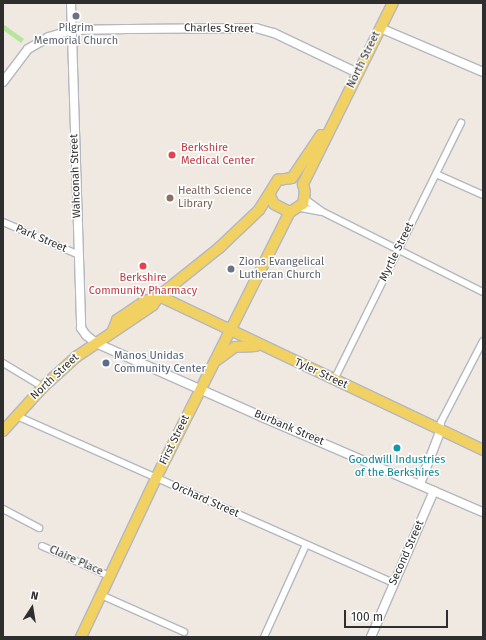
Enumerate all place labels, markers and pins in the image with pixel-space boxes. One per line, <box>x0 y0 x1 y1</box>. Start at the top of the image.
marker: Pilgrim Memorial Church <box>71 11 81 21</box>
place label: Pilgrim Memorial Church <box>34 22 118 48</box>
place label: Berkshire Medical Center <box>181 142 255 168</box>
marker: Berkshire Medical Center <box>166 149 178 161</box>
place label: Health Science Library <box>178 185 252 211</box>
marker: Health Science Library <box>165 193 175 203</box>
place label: Zions Evangelical Lutheran Church <box>239 256 324 282</box>
marker: Berkshire Community Pharmacy <box>138 261 148 271</box>
marker: Zions Evangelical Lutheran Church <box>226 264 236 274</box>
place label: Berkshire Community Pharmacy <box>89 272 197 298</box>
place label: Manos Unidas Community Center <box>114 350 206 376</box>
marker: Manos Unidas Community Center <box>101 358 111 368</box>
marker: Goodwill Industries of the Berkshires <box>392 443 402 453</box>
place label: Goodwill Industries of the Berkshires <box>349 454 445 480</box>

